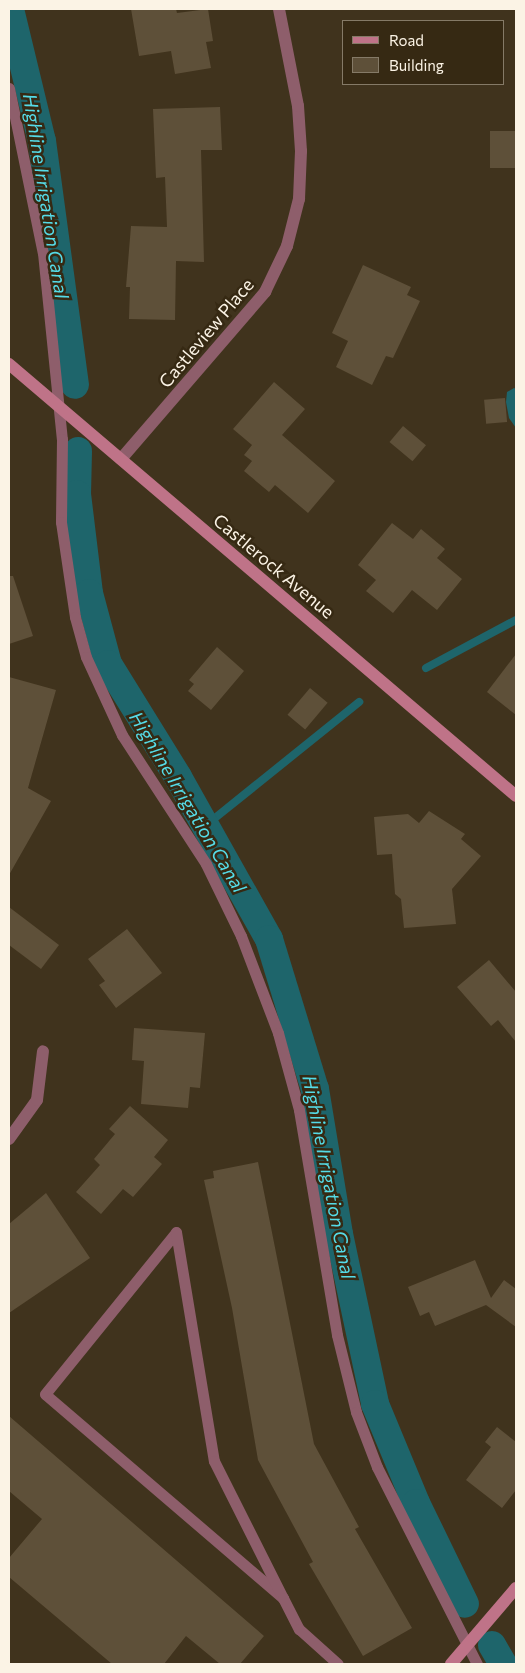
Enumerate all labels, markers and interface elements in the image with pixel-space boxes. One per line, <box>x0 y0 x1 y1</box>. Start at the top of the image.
legend <box>342 20 505 85</box>
text: Road <box>389 31 424 49</box>
text: Building <box>389 56 444 74</box>
water label: Highline Irrigation Canal <box>19 92 73 300</box>
street label: Castleview Place <box>154 274 258 392</box>
street label: Castlerock Avenue <box>209 509 339 623</box>
water label: Highline Irrigation Canal <box>125 707 251 897</box>
water label: Highline Irrigation Canal <box>298 1073 360 1281</box>

